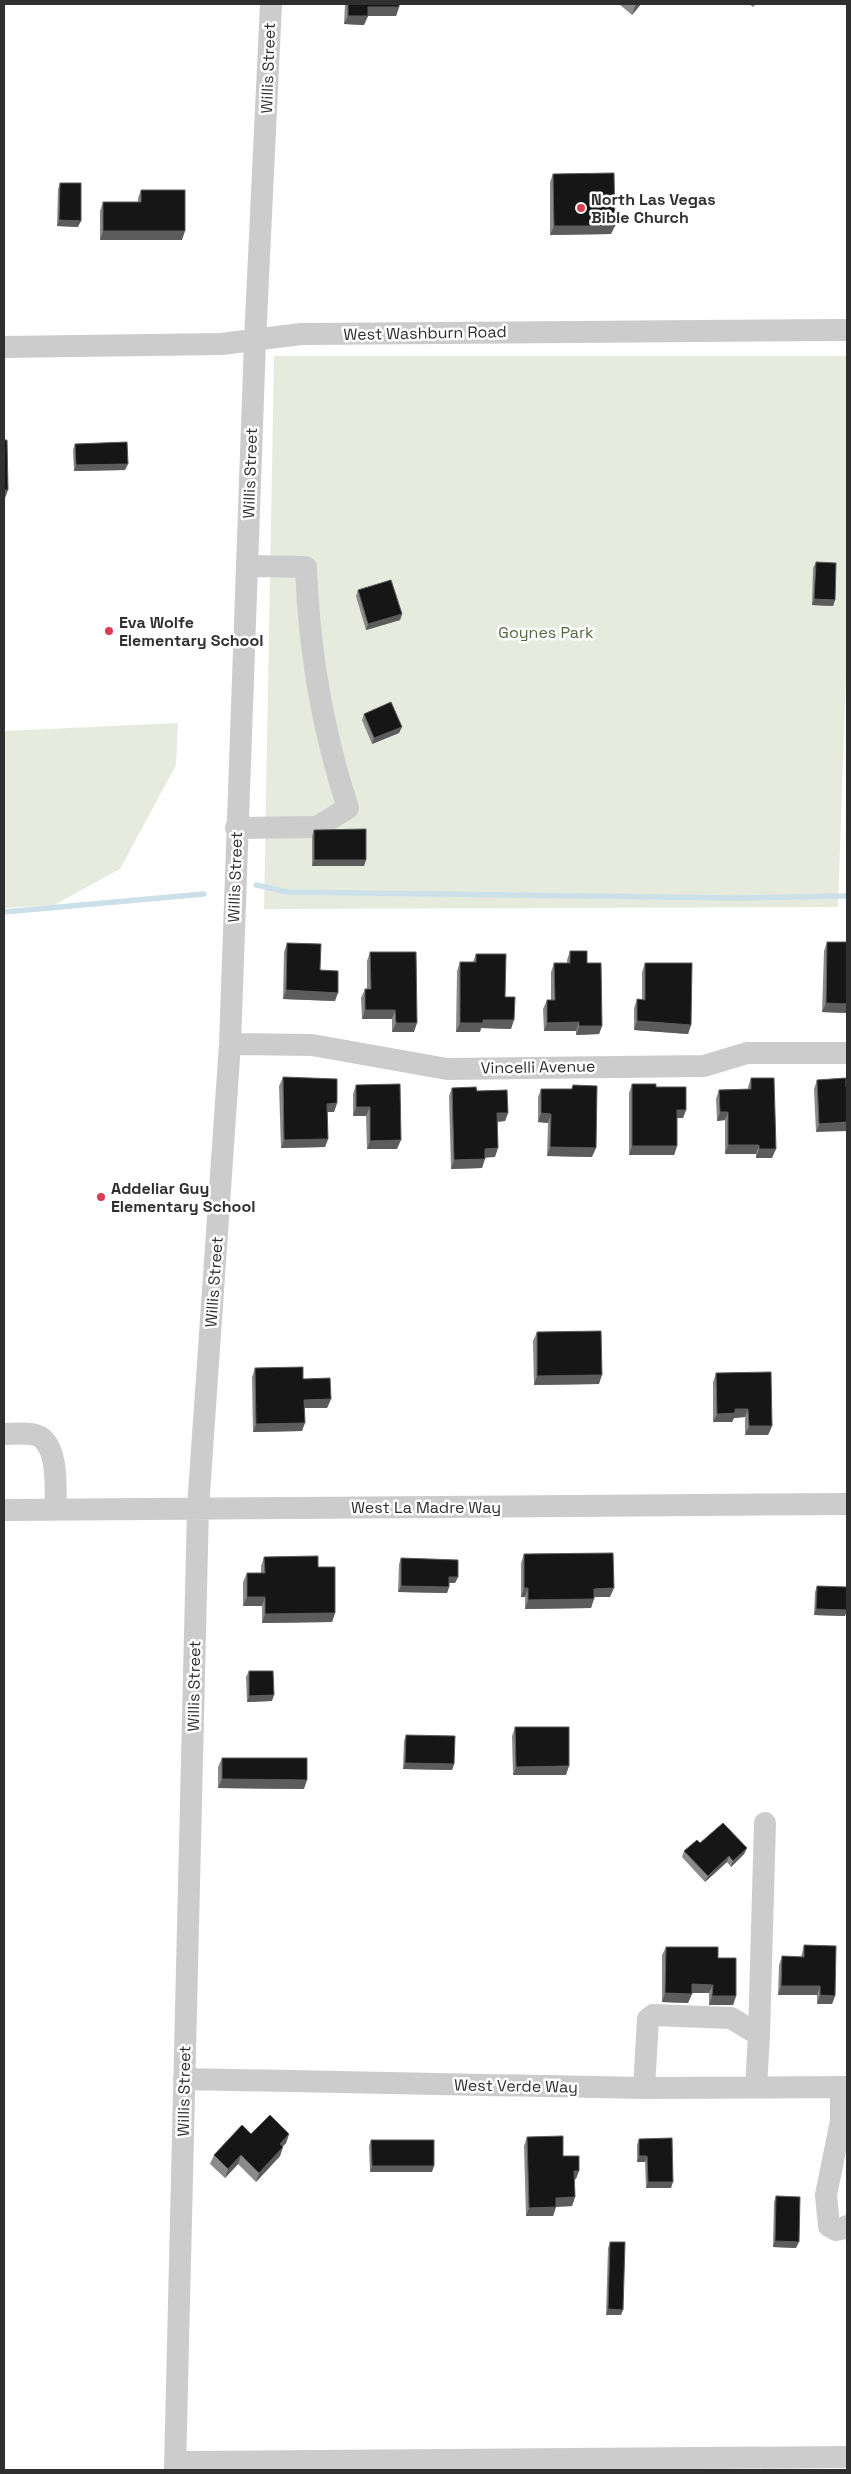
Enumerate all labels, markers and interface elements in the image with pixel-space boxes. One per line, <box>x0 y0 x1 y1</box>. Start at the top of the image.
street label: Willis Street <box>256 22 280 114</box>
place label: North Las Vegas Bible Church <box>591 189 716 228</box>
marker: North Las Vegas Bible Church <box>575 202 587 214</box>
street label: West Washburn Road <box>343 321 507 345</box>
street label: Willis Street <box>238 427 262 519</box>
place label: Eva Wolfe Elementary School <box>119 612 263 651</box>
park label: Goynes Park <box>498 622 594 643</box>
marker: Eva Wolfe Elementary School <box>103 625 115 637</box>
street label: Willis Street <box>223 831 247 923</box>
street label: Vincelli Avenue <box>480 1055 596 1079</box>
place label: Addeliar Guy Elementary School <box>111 1178 255 1217</box>
marker: Addeliar Guy Elementary School <box>95 1191 107 1203</box>
street label: Willis Street <box>200 1236 228 1328</box>
street label: West La Madre Way <box>351 1497 501 1518</box>
street label: Willis Street <box>183 1640 205 1732</box>
street label: Willis Street <box>173 2045 195 2137</box>
street label: West Verde Way <box>454 2074 578 2098</box>

